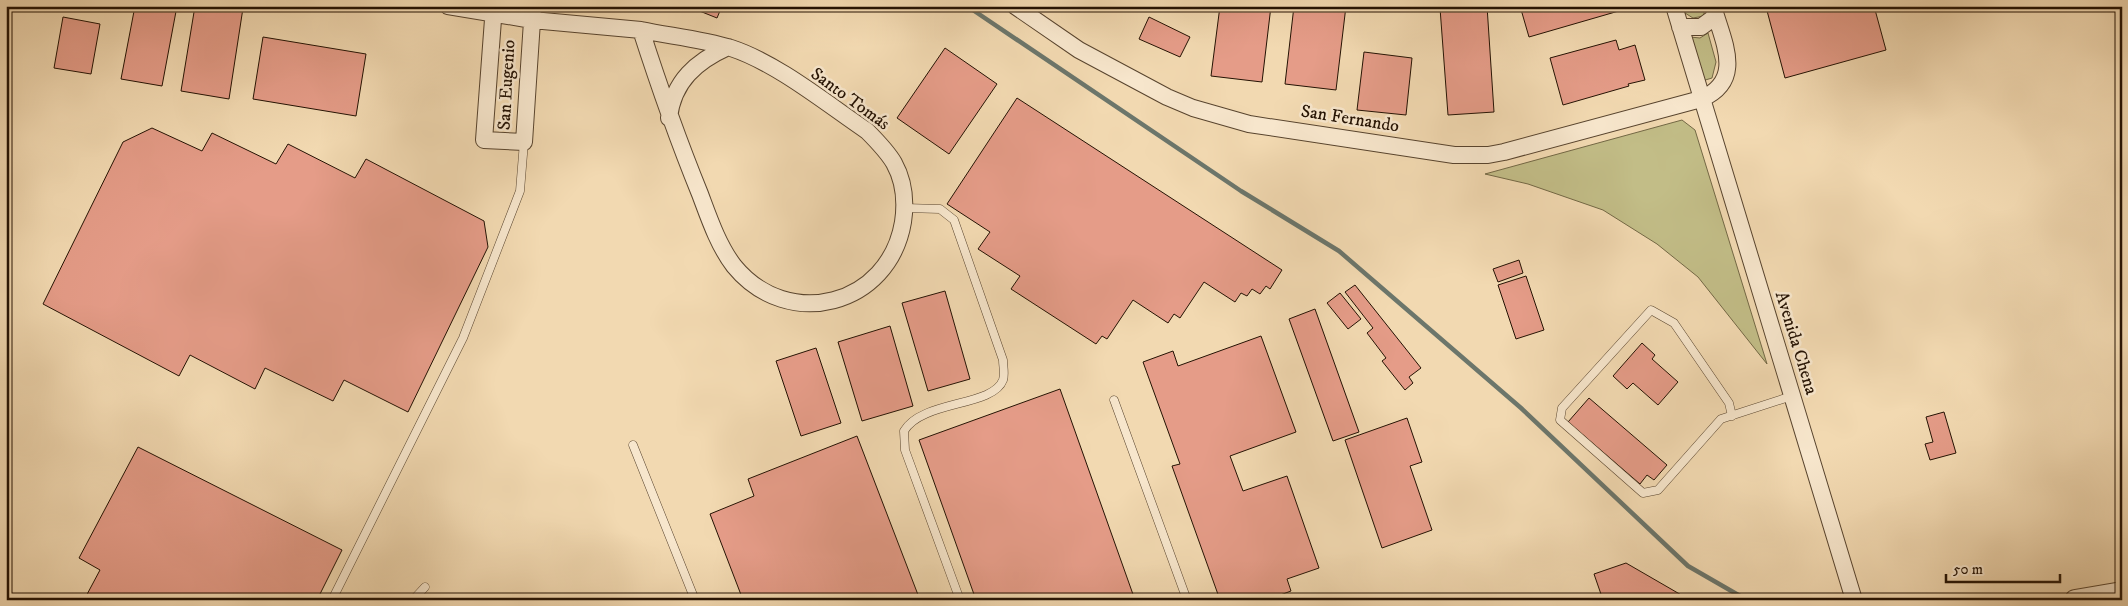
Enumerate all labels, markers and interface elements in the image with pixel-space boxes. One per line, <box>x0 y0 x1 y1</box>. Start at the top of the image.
street label: San Eugenio <box>494 39 520 131</box>
street label: Santo Tomás <box>806 63 894 135</box>
street label: San Fernando <box>1299 100 1401 138</box>
street label: Avenida Chena <box>1770 289 1822 398</box>
scale bar <box>1946 551 2059 583</box>
text: 50 m <box>1953 560 1983 579</box>

